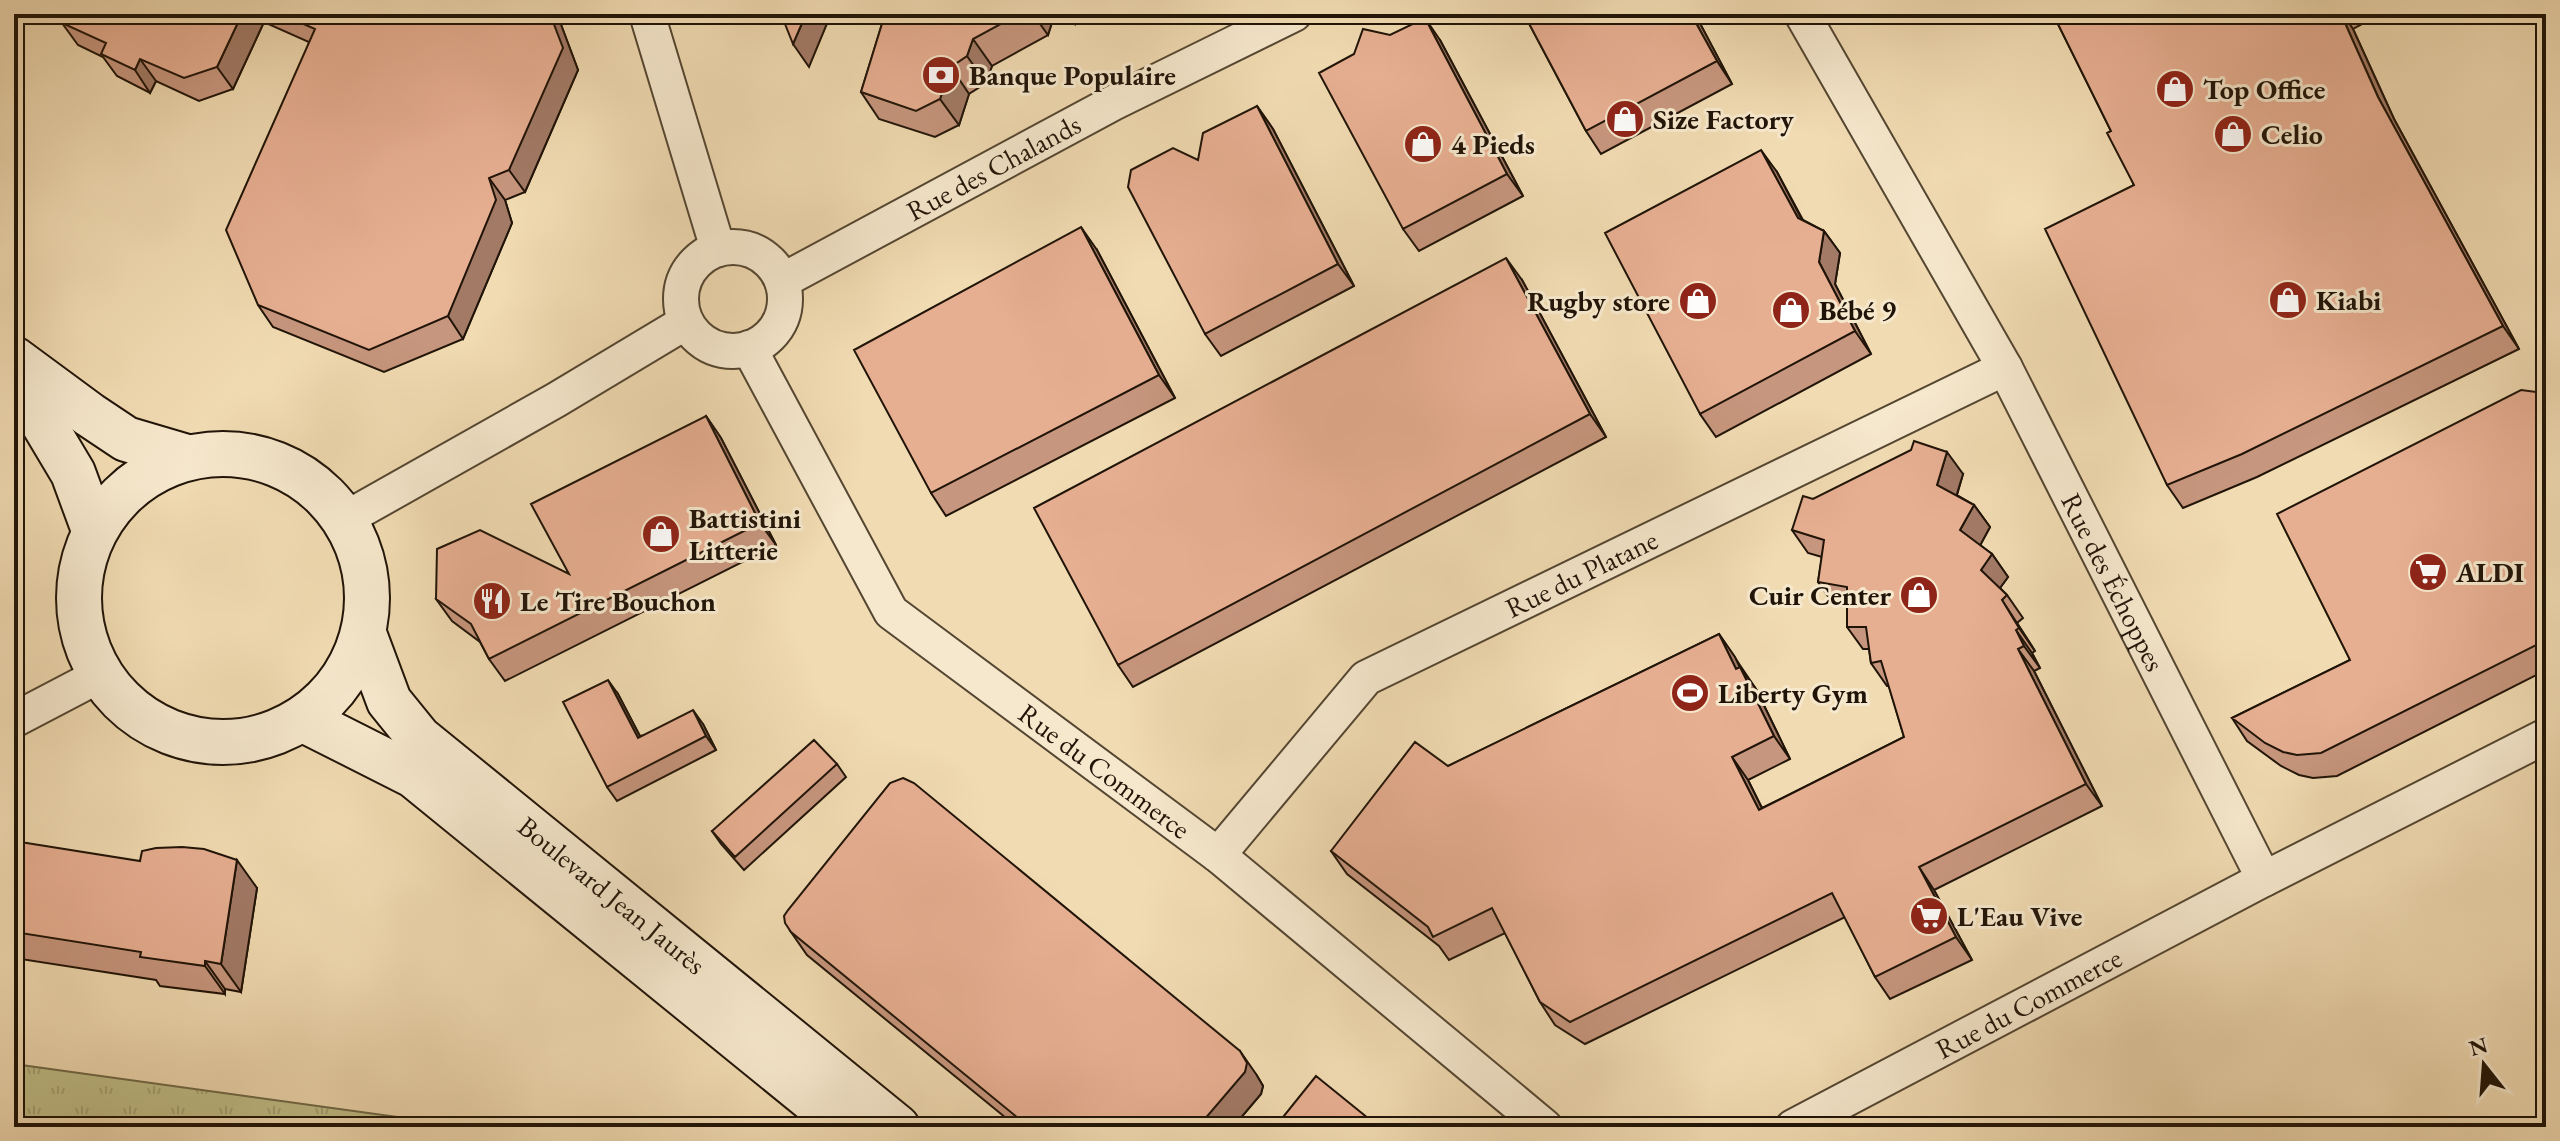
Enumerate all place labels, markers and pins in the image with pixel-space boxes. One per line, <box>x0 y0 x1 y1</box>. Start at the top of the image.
bank icon: Banque Populaire <box>920 54 962 96</box>
place label: Banque Populaire <box>969 57 1176 93</box>
shop icon: Top Office <box>2154 68 2196 110</box>
place label: Top Office <box>2203 71 2325 107</box>
shop icon: Size Factory <box>1604 98 1646 140</box>
place label: Size Factory <box>1653 101 1794 137</box>
shop icon: Celio <box>2212 113 2254 155</box>
place label: Celio <box>2261 116 2323 152</box>
shop icon: 4 Pieds <box>1402 123 1444 165</box>
place label: 4 Pieds <box>1451 126 1535 162</box>
shop icon: Kiabi <box>2267 279 2309 321</box>
shop icon: Rugby store <box>1677 280 1719 322</box>
place label: Kiabi <box>2316 282 2381 318</box>
place label: Rugby store <box>1527 283 1670 319</box>
shop icon: Bébé 9 <box>1770 289 1812 331</box>
place label: Bébé 9 <box>1819 292 1896 328</box>
place label: Battistini Litterie <box>689 500 801 568</box>
shop icon: Battistini Litterie <box>640 513 682 555</box>
supermarket icon: ALDI <box>2407 551 2449 593</box>
place label: ALDI <box>2455 554 2524 590</box>
shop icon: Cuir Center <box>1898 574 1940 616</box>
place label: Cuir Center <box>1749 577 1891 613</box>
restaurant icon: Le Tire Bouchon <box>471 580 513 622</box>
place label: Le Tire Bouchon <box>520 583 716 619</box>
sports icon: Liberty Gym <box>1669 672 1711 714</box>
place label: Liberty Gym <box>1718 675 1868 711</box>
supermarket icon: L'Eau Vive <box>1908 895 1950 937</box>
place label: L'Eau Vive <box>1957 898 2082 934</box>

